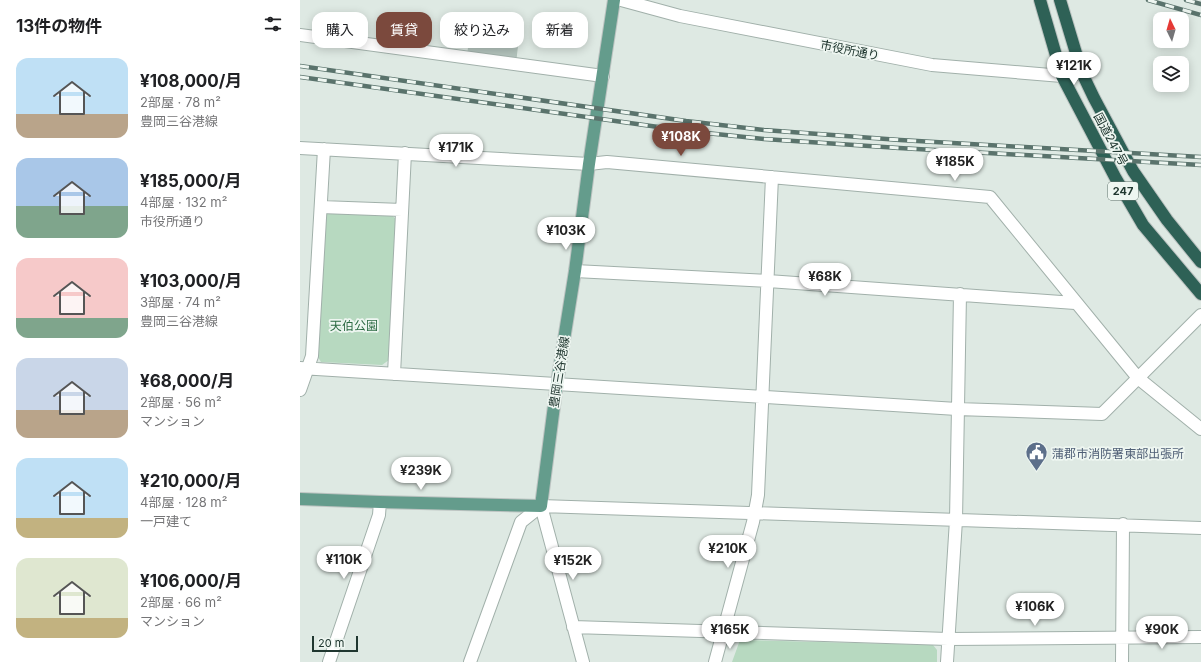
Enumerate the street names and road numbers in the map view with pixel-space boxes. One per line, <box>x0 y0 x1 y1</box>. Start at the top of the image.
street label: 市役所通り <box>819 37 881 63</box>
street label: 国道247号 <box>1091 110 1131 168</box>
road number: 247 <box>1108 182 1138 200</box>
street label: 豊岡三谷港線 <box>546 335 572 409</box>

